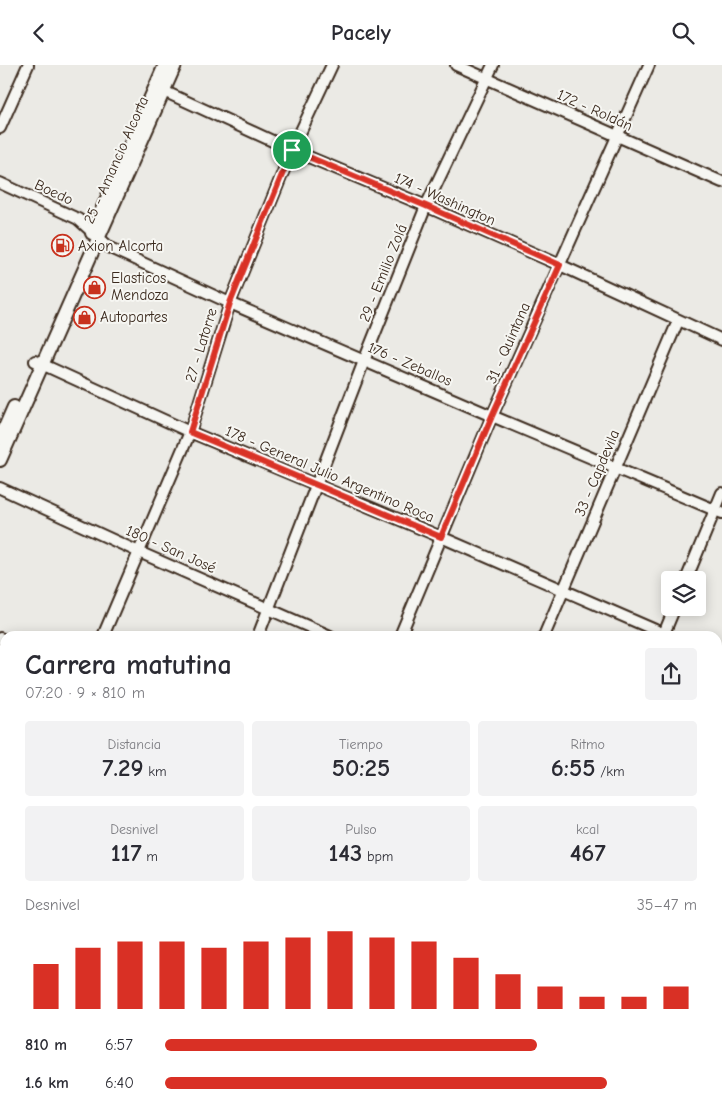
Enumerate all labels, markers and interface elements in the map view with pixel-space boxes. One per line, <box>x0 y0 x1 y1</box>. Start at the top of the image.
icon: back <box>25 19 53 47</box>
icon: search <box>669 19 697 47</box>
text: Pacely <box>331 20 391 46</box>
street label: 172 - Roldán <box>554 85 636 135</box>
street label: 25 - Amancio Alcorta <box>80 94 152 226</box>
pin <box>271 129 313 171</box>
icon: arrive <box>278 136 306 164</box>
street label: 174 - Washington <box>392 169 498 229</box>
street label: Boedo <box>32 175 76 209</box>
street label: 29 - Emilio Zolá <box>355 221 411 325</box>
fuel station icon: Axion Alcorta <box>50 234 74 258</box>
place label: Axion Alcorta <box>78 237 163 255</box>
place label: Elasticos Mendoza <box>111 269 169 304</box>
shop icon: Elasticos Mendoza <box>83 275 107 299</box>
street label: 31 - Quintana <box>482 300 534 386</box>
shop icon: Autopartes <box>72 305 96 329</box>
street label: 27 - Latorre <box>181 305 221 384</box>
place label: Autopartes <box>100 308 167 326</box>
street label: 176 - Zeballos <box>365 338 455 390</box>
street label: 178 - General Julio Argentino Roca <box>223 422 437 526</box>
street label: 33 - Capdevila <box>571 427 623 519</box>
street label: 180 - San José <box>123 521 219 577</box>
map controls <box>661 571 706 616</box>
button: layers <box>661 571 706 616</box>
button: share <box>645 648 697 700</box>
text: Carrera matutina <box>25 649 232 681</box>
text: 07:20 · 9 × 810 m <box>25 684 145 702</box>
text: Distancia <box>108 736 161 753</box>
text: Tiempo <box>339 736 383 753</box>
text: Ritmo <box>570 736 605 753</box>
text: 7.29 <box>102 753 143 782</box>
text: 50:25 <box>332 753 390 782</box>
text: 6:55 <box>551 753 596 782</box>
text: km <box>143 763 167 780</box>
text: /km <box>596 763 625 780</box>
text: Desnivel <box>110 821 158 838</box>
text: Pulso <box>345 821 377 838</box>
text: kcal <box>576 821 599 838</box>
text: 117 <box>111 838 142 867</box>
text: 143 <box>329 838 362 867</box>
text: 467 <box>570 838 606 867</box>
text: m <box>142 848 158 865</box>
text: bpm <box>362 848 393 865</box>
text: Desnivel <box>25 896 80 914</box>
text: 35–47 m <box>637 896 697 914</box>
text: 810 m <box>25 1036 67 1054</box>
text: 6:57 <box>105 1036 133 1054</box>
text: 1.6 km <box>25 1074 69 1092</box>
text: 6:40 <box>105 1074 134 1092</box>

